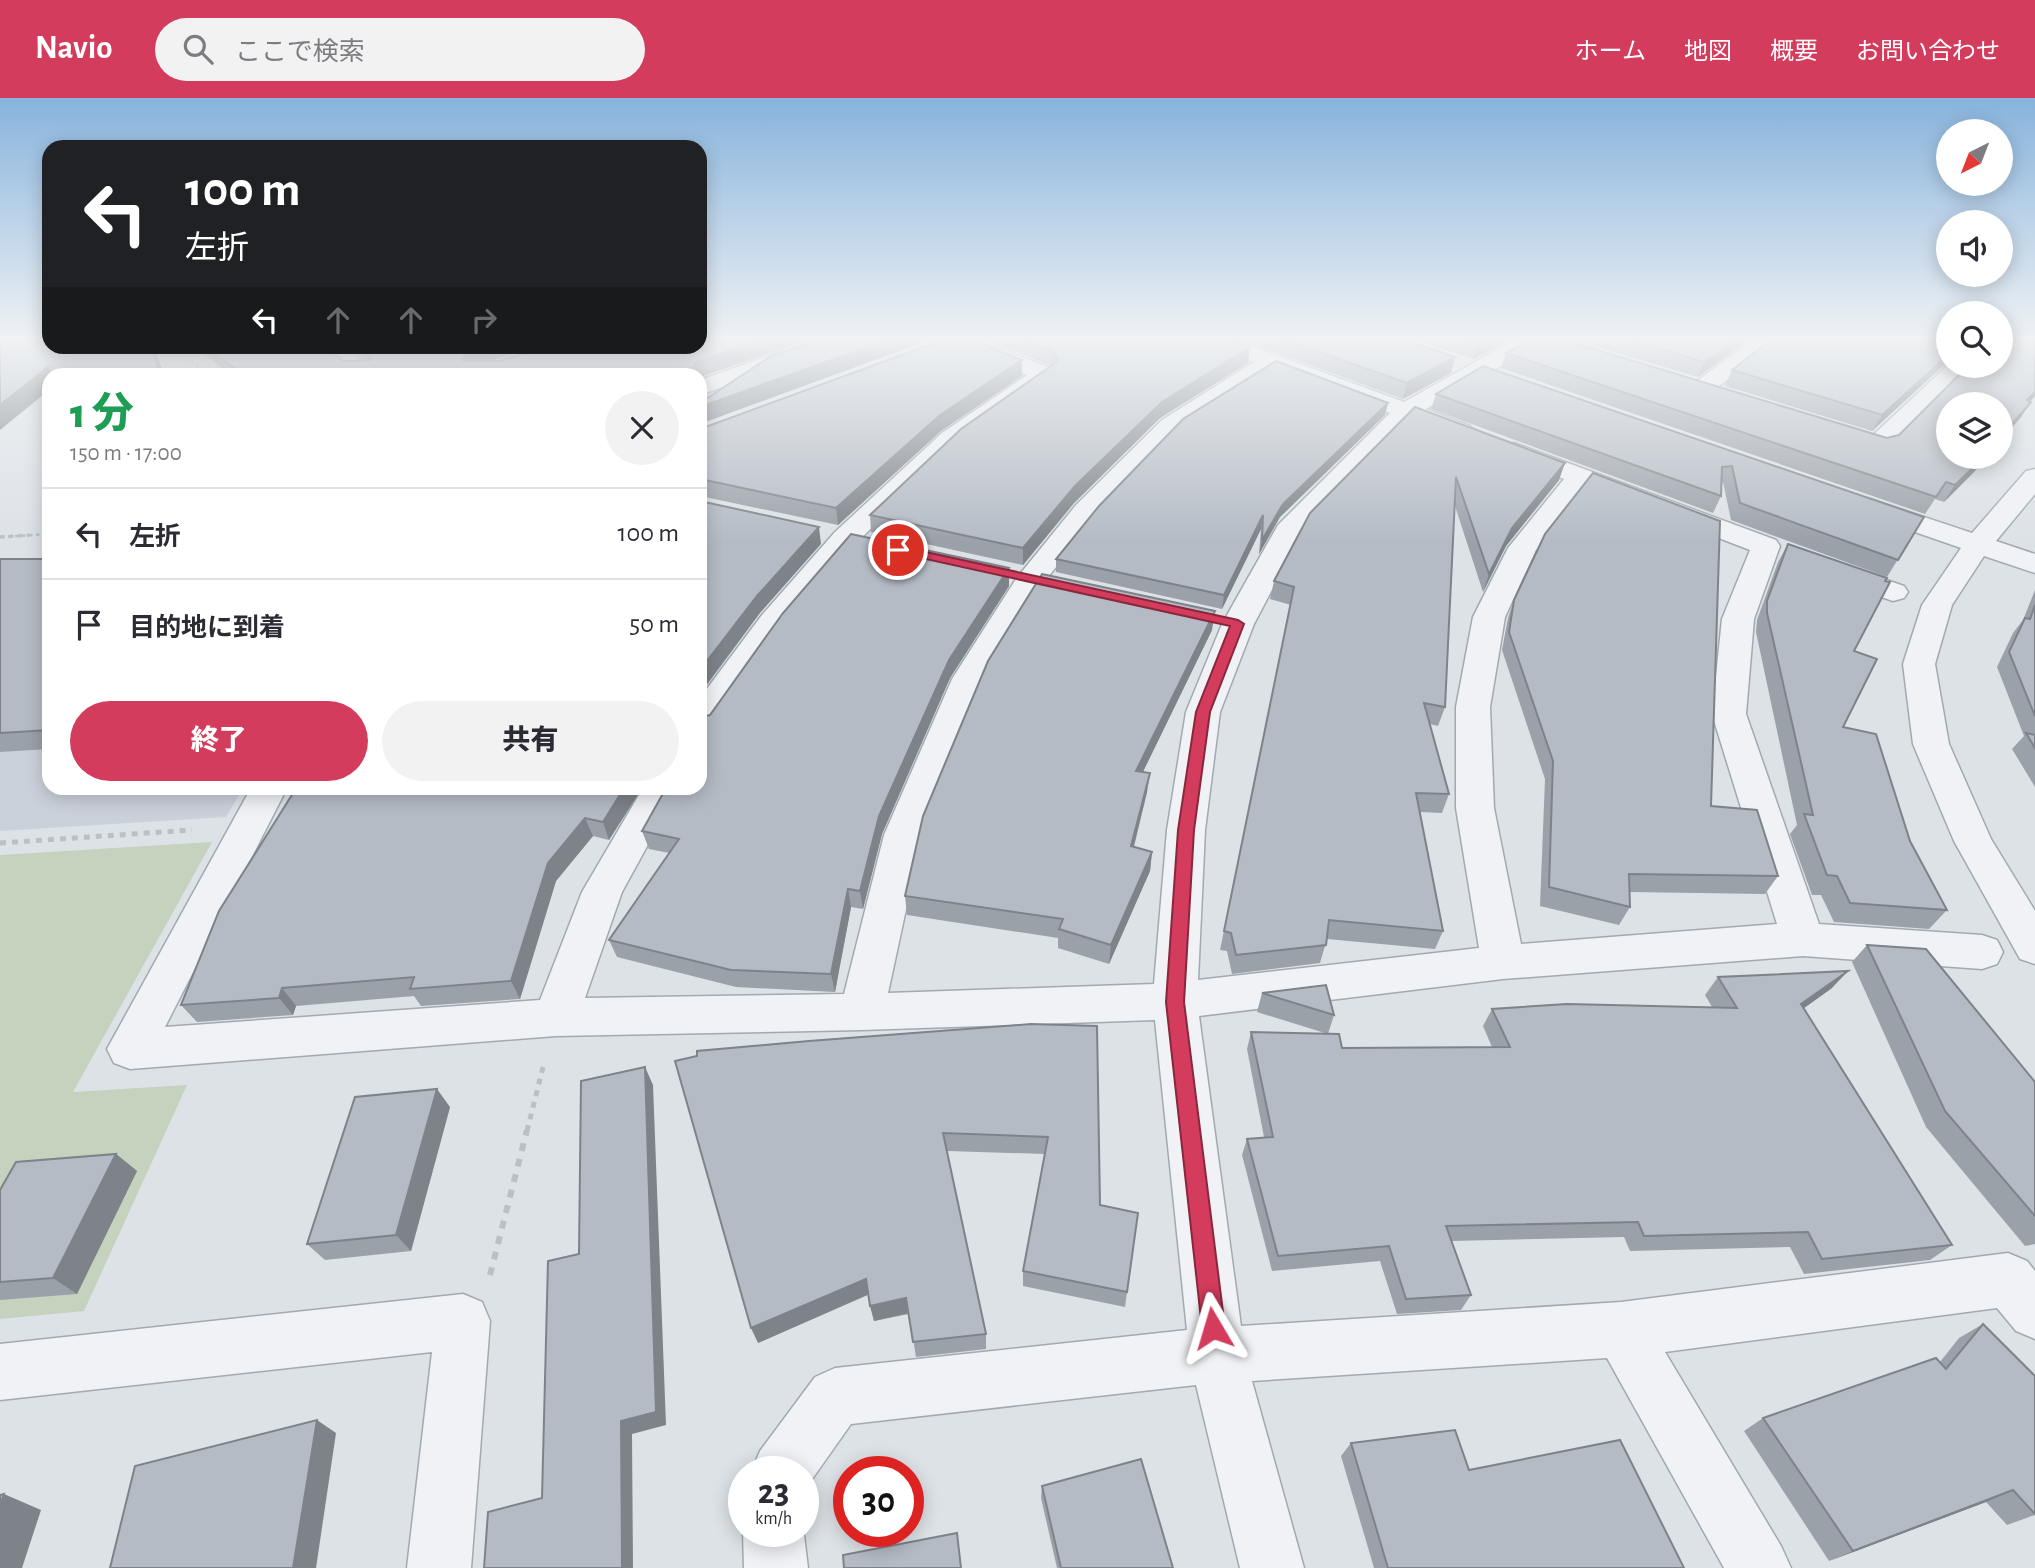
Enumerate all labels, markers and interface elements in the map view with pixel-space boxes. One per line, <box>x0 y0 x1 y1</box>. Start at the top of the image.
search box <box>155 18 645 81</box>
icon: search <box>179 30 217 68</box>
text: Navio <box>35 32 113 65</box>
text: ここで検索 <box>235 39 365 65</box>
text: ホーム <box>1575 40 1646 64</box>
text: 地図 <box>1684 40 1732 64</box>
text: 概要 <box>1770 40 1818 64</box>
text: お問い合わせ <box>1856 40 2000 64</box>
north arrow <box>1936 119 2012 196</box>
map controls <box>1936 119 2013 469</box>
text: 100 m <box>185 166 301 215</box>
icon: left <box>70 168 161 259</box>
button: sound <box>1936 210 2013 287</box>
text: 左折 <box>185 232 249 264</box>
icon: left <box>246 301 284 339</box>
icon: ahead <box>319 301 357 339</box>
icon: ahead <box>392 301 430 339</box>
icon: right <box>465 301 503 339</box>
button: search <box>1936 301 2013 378</box>
button: close <box>605 391 679 465</box>
button: layers <box>1936 392 2013 469</box>
text: 1 分 <box>70 393 134 435</box>
text: 150 m · 17:00 <box>70 442 182 465</box>
icon: left <box>70 515 108 553</box>
text: 100 m <box>618 520 679 546</box>
pin <box>868 520 928 580</box>
text: 左折 <box>129 524 181 550</box>
icon: arrive <box>879 531 917 569</box>
icon: arrive <box>70 606 108 644</box>
text: 50 m <box>629 611 679 637</box>
text: 目的地に到着 <box>129 615 285 641</box>
button: 終了 <box>70 701 368 781</box>
button: 共有 <box>382 701 679 781</box>
position arrow <box>1176 1291 1250 1365</box>
speed limit sign: 30 <box>833 1456 924 1547</box>
text: 23 <box>758 1475 789 1510</box>
text: km/h <box>755 1510 792 1528</box>

